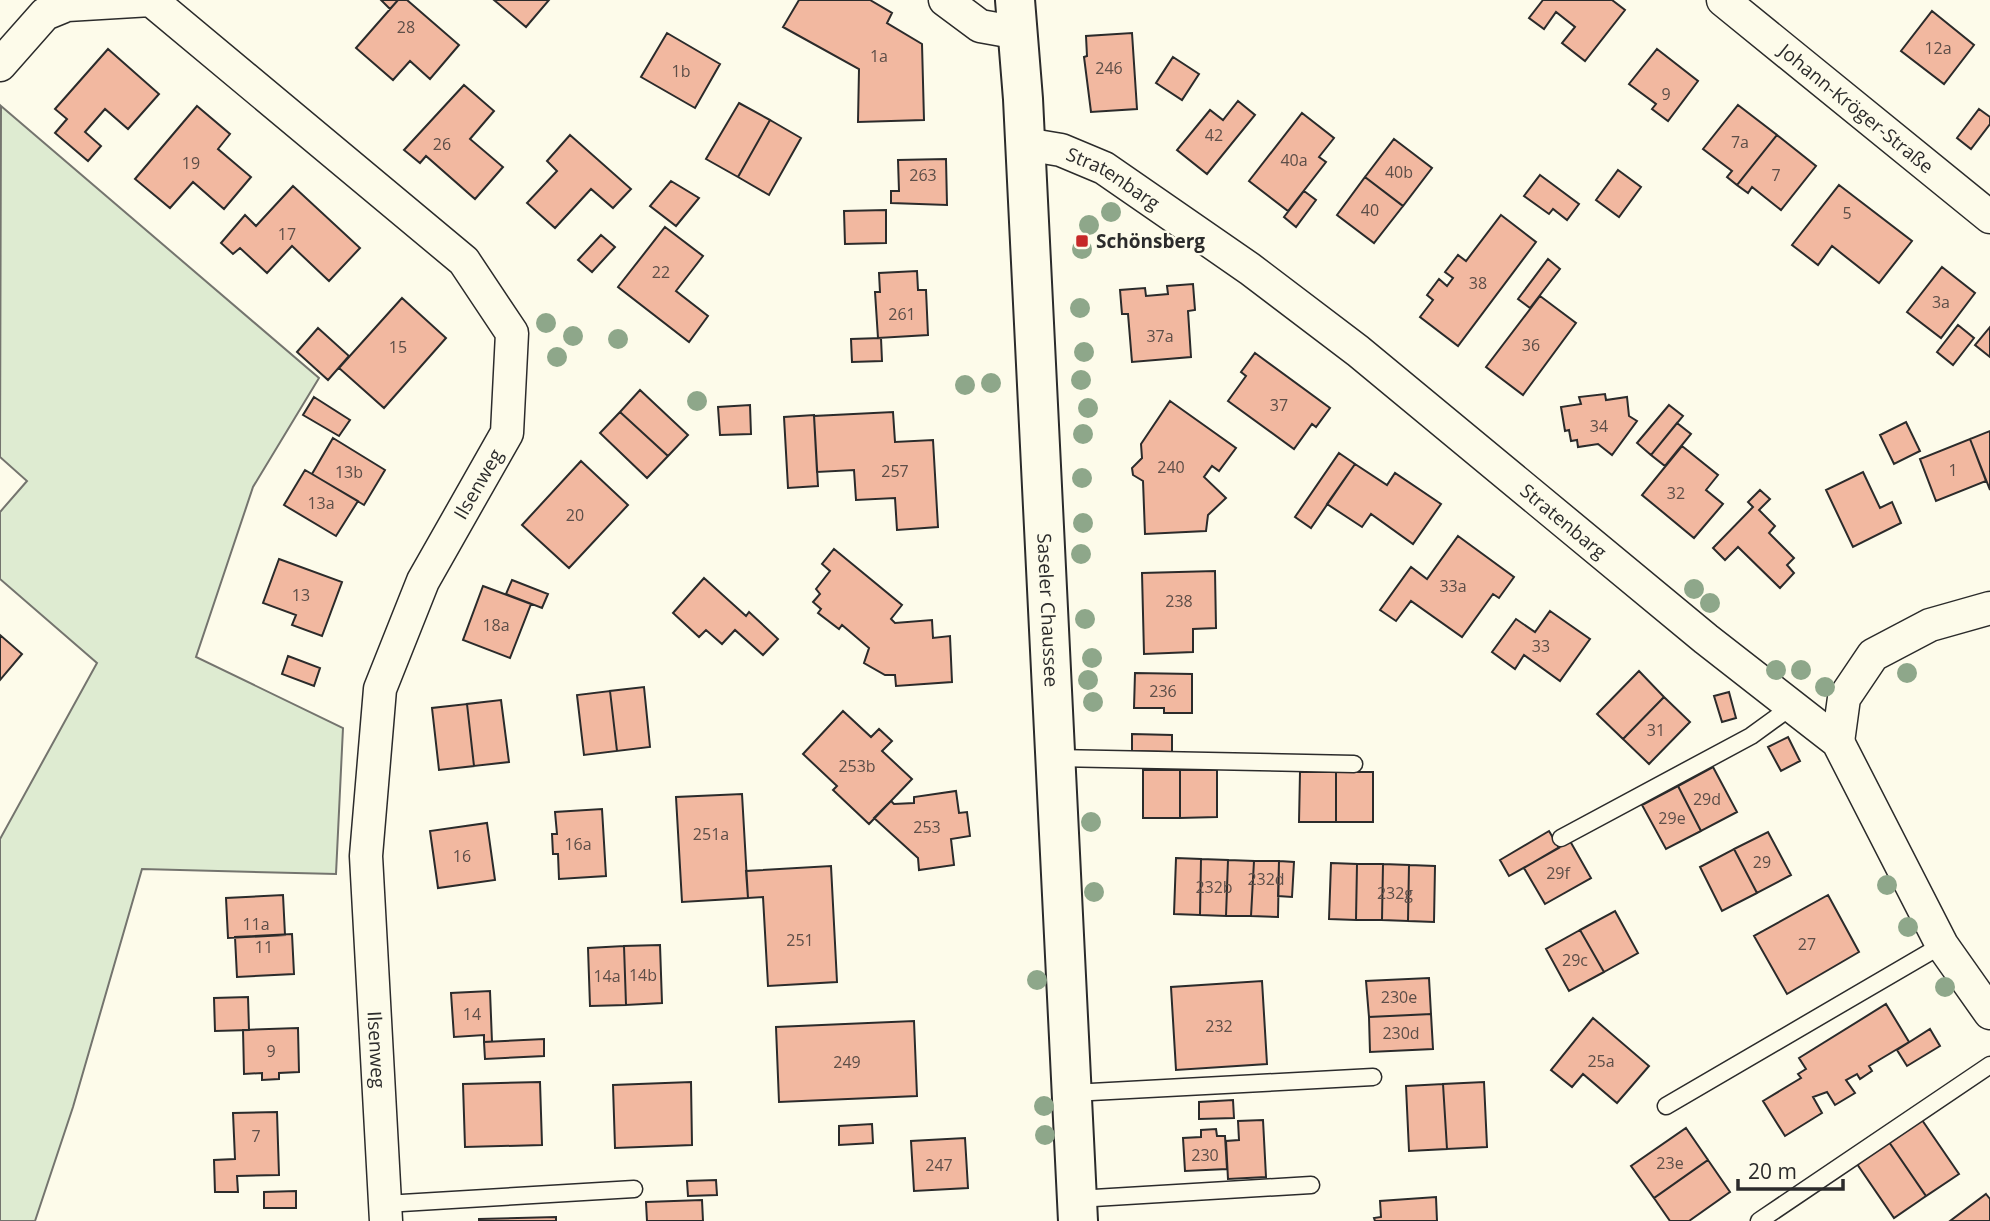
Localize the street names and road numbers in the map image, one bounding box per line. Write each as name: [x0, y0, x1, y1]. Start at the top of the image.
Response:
street label: Johann-Kröger-Straße: [1772, 37, 1939, 179]
street label: Stratenbarg: [1062, 141, 1165, 216]
street label: Ilsenweg: [447, 444, 509, 524]
street label: Stratenbarg: [1515, 478, 1612, 565]
street label: Saseler Chaussee: [1031, 532, 1065, 688]
street label: Ilsenweg: [362, 1010, 392, 1089]

